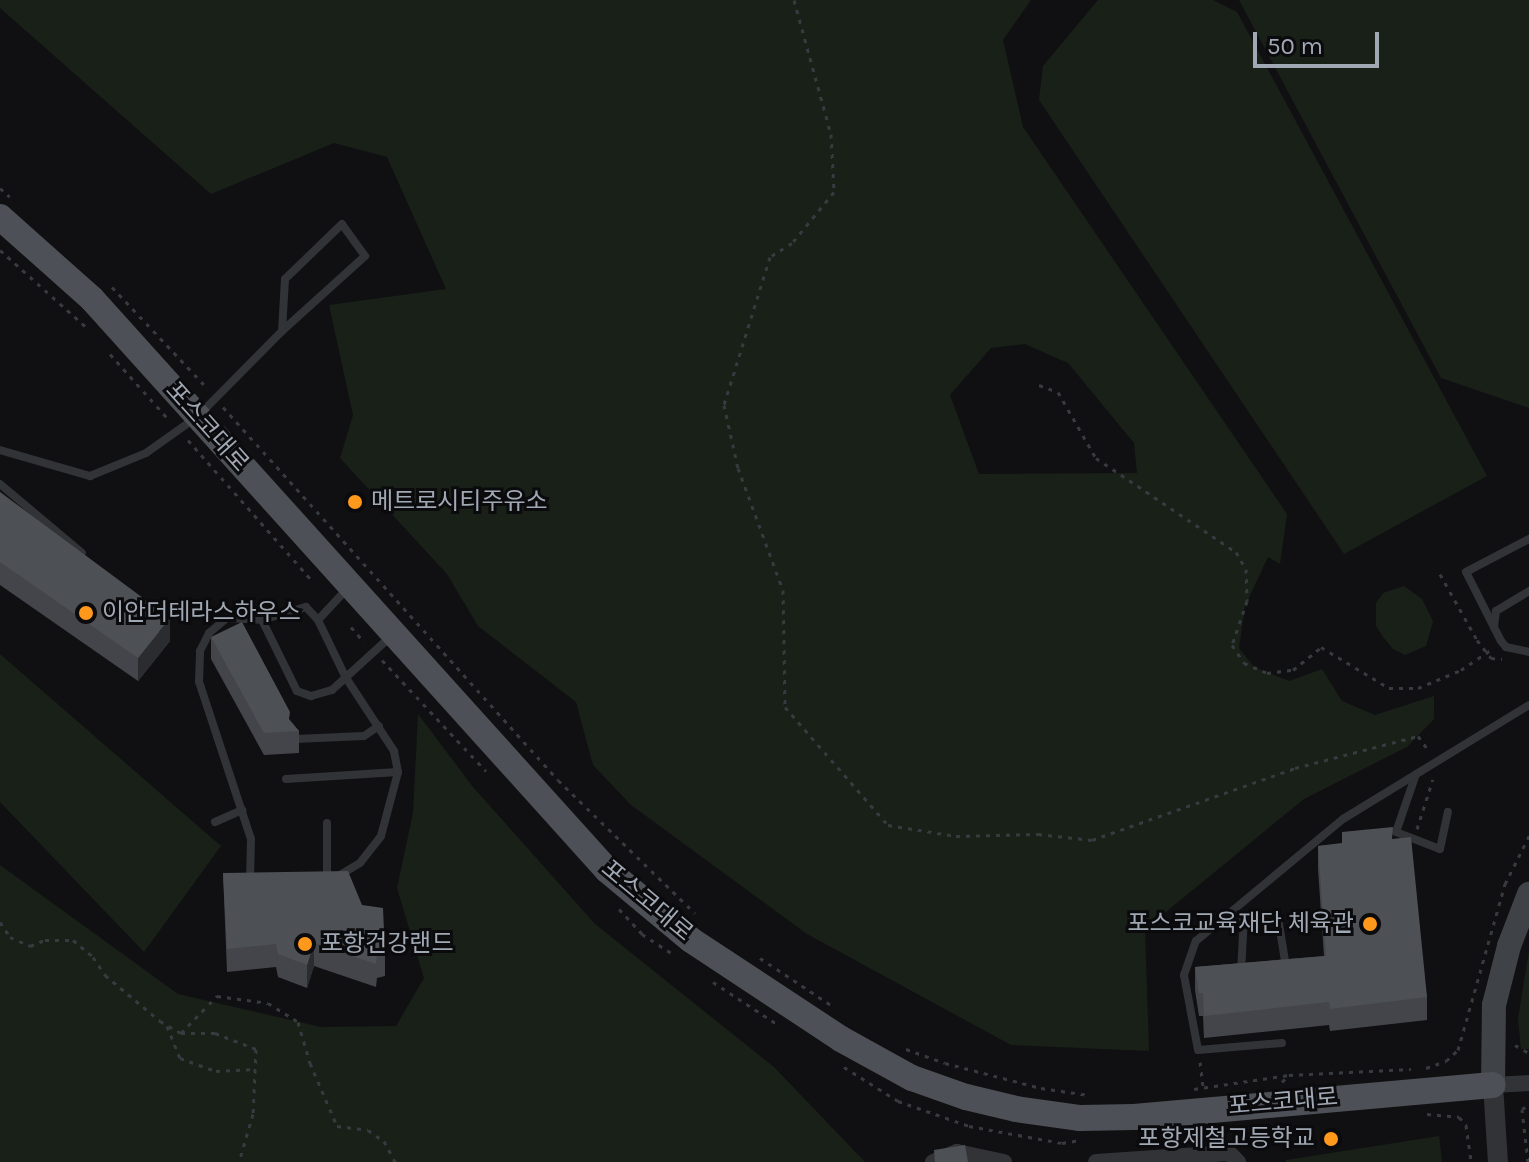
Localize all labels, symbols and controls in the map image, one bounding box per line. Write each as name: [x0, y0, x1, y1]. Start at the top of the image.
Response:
scale bar: [1257, 16, 1383, 66]
text: 50 m: [1267, 32, 1323, 60]
street label: 포스코대로: [159, 376, 255, 478]
place label: 메트로시티주유소: [371, 488, 548, 516]
marker: 메트로시티주유소: [346, 493, 364, 511]
place label: 이안더테라스하우스: [102, 599, 301, 627]
marker: 이안더테라스하우스: [77, 604, 95, 622]
street label: 포스코대로: [595, 854, 699, 948]
place label: 포스코교육재단 체육관: [1128, 910, 1354, 938]
marker: 포스코교육재단 체육관: [1361, 915, 1379, 933]
place label: 포항건강랜드: [321, 930, 453, 958]
marker: 포항건강랜드: [296, 935, 314, 953]
street label: 포스코대로: [1227, 1083, 1339, 1121]
place label: 포항제철고등학교: [1138, 1125, 1315, 1153]
marker: 포항제철고등학교: [1322, 1130, 1340, 1148]

